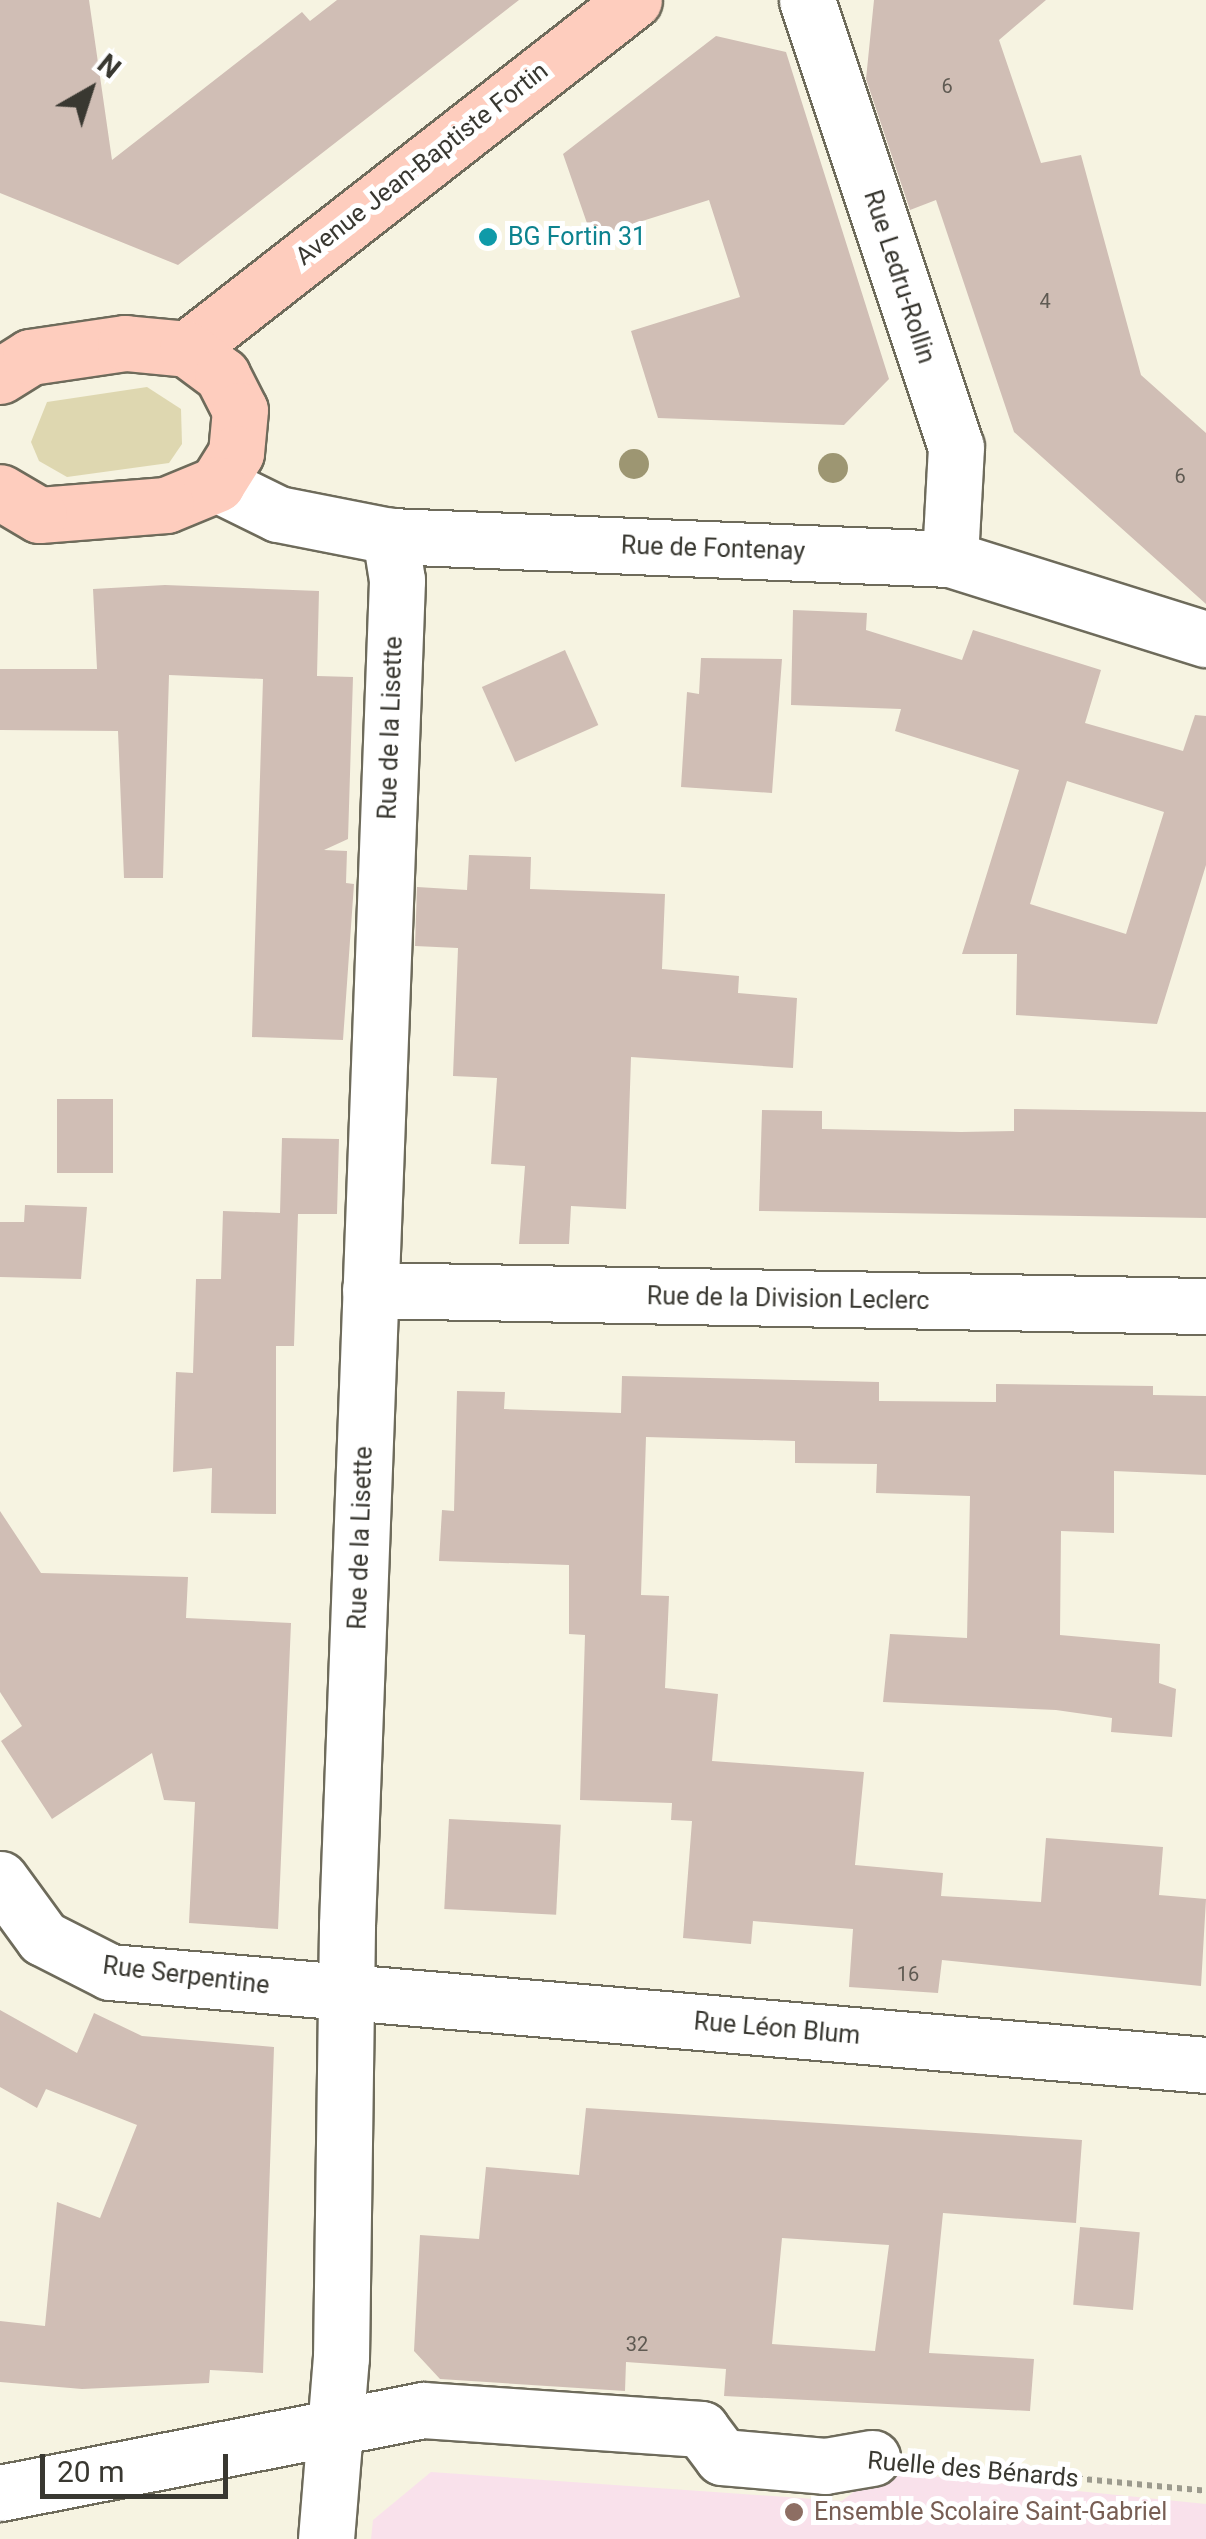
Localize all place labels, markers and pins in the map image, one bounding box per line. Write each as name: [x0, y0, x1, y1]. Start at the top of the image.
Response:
place label: BG Fortin 31: [508, 222, 646, 252]
marker: BG Fortin 31: [477, 226, 499, 248]
place label: Ensemble Scolaire Saint-Gabriel: [814, 2497, 1167, 2527]
marker: Ensemble Scolaire Saint-Gabriel: [783, 2501, 805, 2523]

